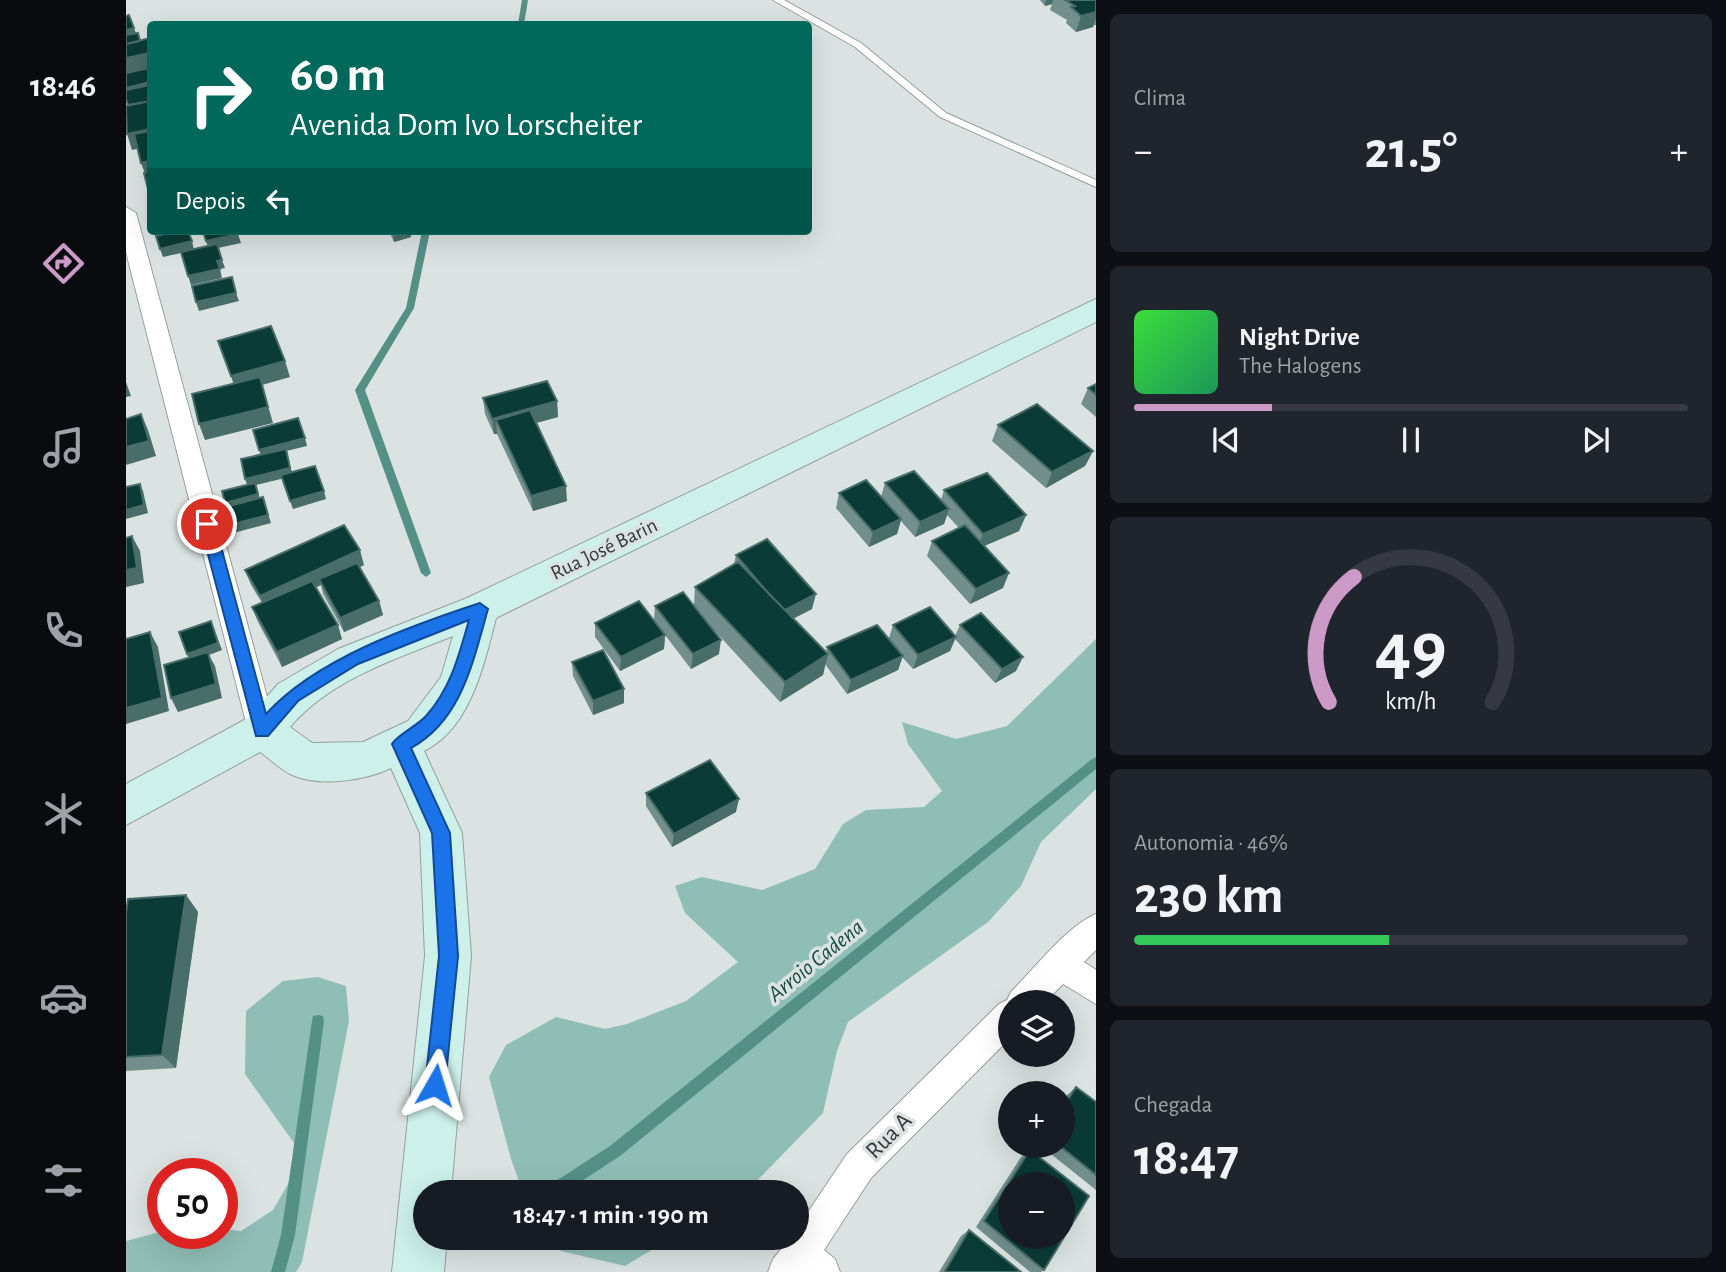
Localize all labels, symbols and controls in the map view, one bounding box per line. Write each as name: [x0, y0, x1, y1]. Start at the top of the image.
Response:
icon: right: [175, 49, 266, 140]
text: 60 m: [290, 51, 386, 100]
text: 18:46: [30, 70, 96, 102]
text: Clima: [1134, 87, 1186, 110]
text: Avenida Dom Ivo Lorscheiter: [290, 109, 642, 141]
text: 21.5°: [1365, 125, 1457, 177]
text: −: [1134, 133, 1152, 171]
text: +: [1670, 133, 1688, 171]
icon: left: [260, 182, 298, 220]
text: Depois: [175, 188, 246, 214]
icon: directions: [39, 239, 88, 288]
text: Night Drive: [1239, 324, 1360, 350]
text: The Halogens: [1239, 355, 1361, 378]
icon: previous: [1207, 421, 1245, 459]
icon: pause: [1392, 421, 1430, 459]
icon: next: [1577, 421, 1615, 459]
icon: music: [39, 423, 88, 472]
pin: [177, 494, 237, 554]
icon: arrive: [188, 505, 226, 543]
street label: Rua José Barin: [547, 514, 661, 584]
icon: phone: [39, 606, 88, 655]
text: 49: [1375, 614, 1447, 687]
text: km/h: [1385, 689, 1437, 714]
icon: climate: [39, 789, 88, 838]
text: Autonomia · 46%: [1134, 832, 1288, 855]
text: 230 km: [1134, 870, 1284, 922]
water label: Arroio Cadena: [763, 916, 868, 1007]
icon: car: [39, 973, 88, 1022]
map controls: [998, 990, 1075, 1249]
button: layers: [998, 990, 1075, 1067]
position arrow: [398, 1048, 472, 1122]
button: +: [998, 1081, 1075, 1158]
text: Chegada: [1134, 1094, 1212, 1117]
street label: Rua A: [861, 1108, 917, 1164]
text: 18:47: [1134, 1132, 1239, 1184]
icon: filters: [39, 1156, 88, 1205]
speed limit sign: 50: [147, 1158, 238, 1249]
button: −: [998, 1172, 1075, 1249]
text: 18:47 · 1 min · 190 m: [513, 1202, 709, 1228]

